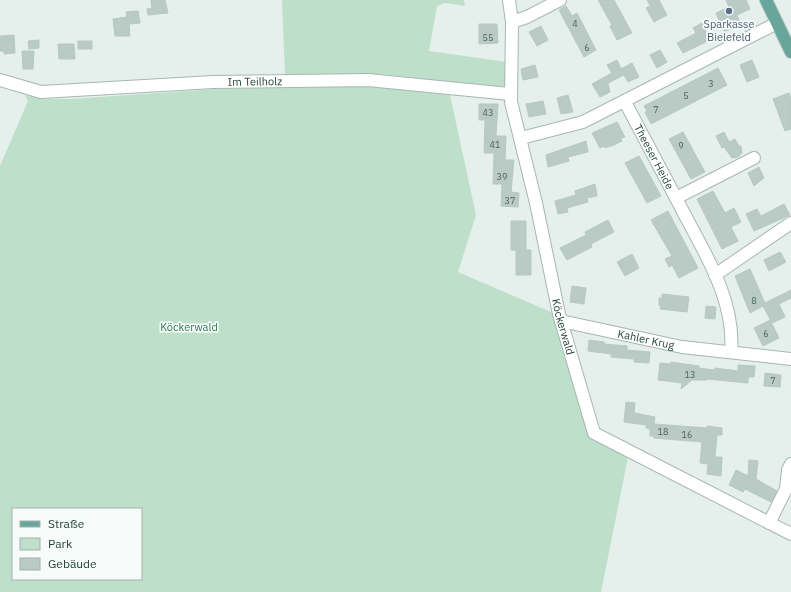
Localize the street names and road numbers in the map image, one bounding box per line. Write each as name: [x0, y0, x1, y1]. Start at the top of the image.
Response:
street label: Im Teilholz: [228, 74, 282, 89]
street label: Theeser Heide: [631, 122, 677, 192]
street label: Köckerwald: [549, 297, 578, 357]
street label: Kahler Krug: [616, 326, 676, 352]

